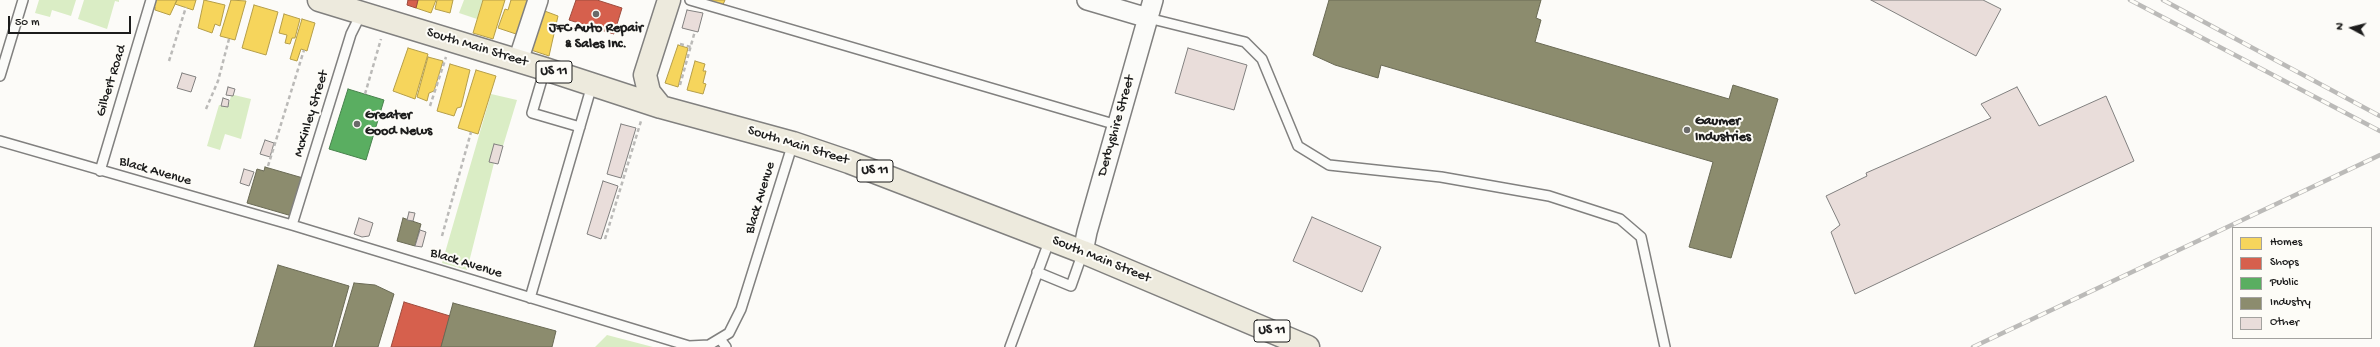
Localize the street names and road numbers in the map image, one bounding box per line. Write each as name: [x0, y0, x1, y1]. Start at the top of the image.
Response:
street label: South Main Street: [424, 25, 530, 71]
street label: Gilbert Road: [93, 43, 131, 119]
road number: US 11: [536, 61, 572, 83]
street label: McKinley Street: [291, 69, 333, 159]
street label: Derbyshire Street: [1095, 74, 1139, 178]
street label: South Main Street: [745, 123, 851, 169]
street label: Black Avenue: [117, 154, 193, 190]
street label: Black Avenue: [742, 160, 780, 236]
road number: US 11: [857, 160, 893, 182]
street label: South Main Street: [1049, 233, 1153, 287]
street label: Black Avenue: [428, 245, 504, 283]
road number: US 11: [1254, 320, 1290, 342]

